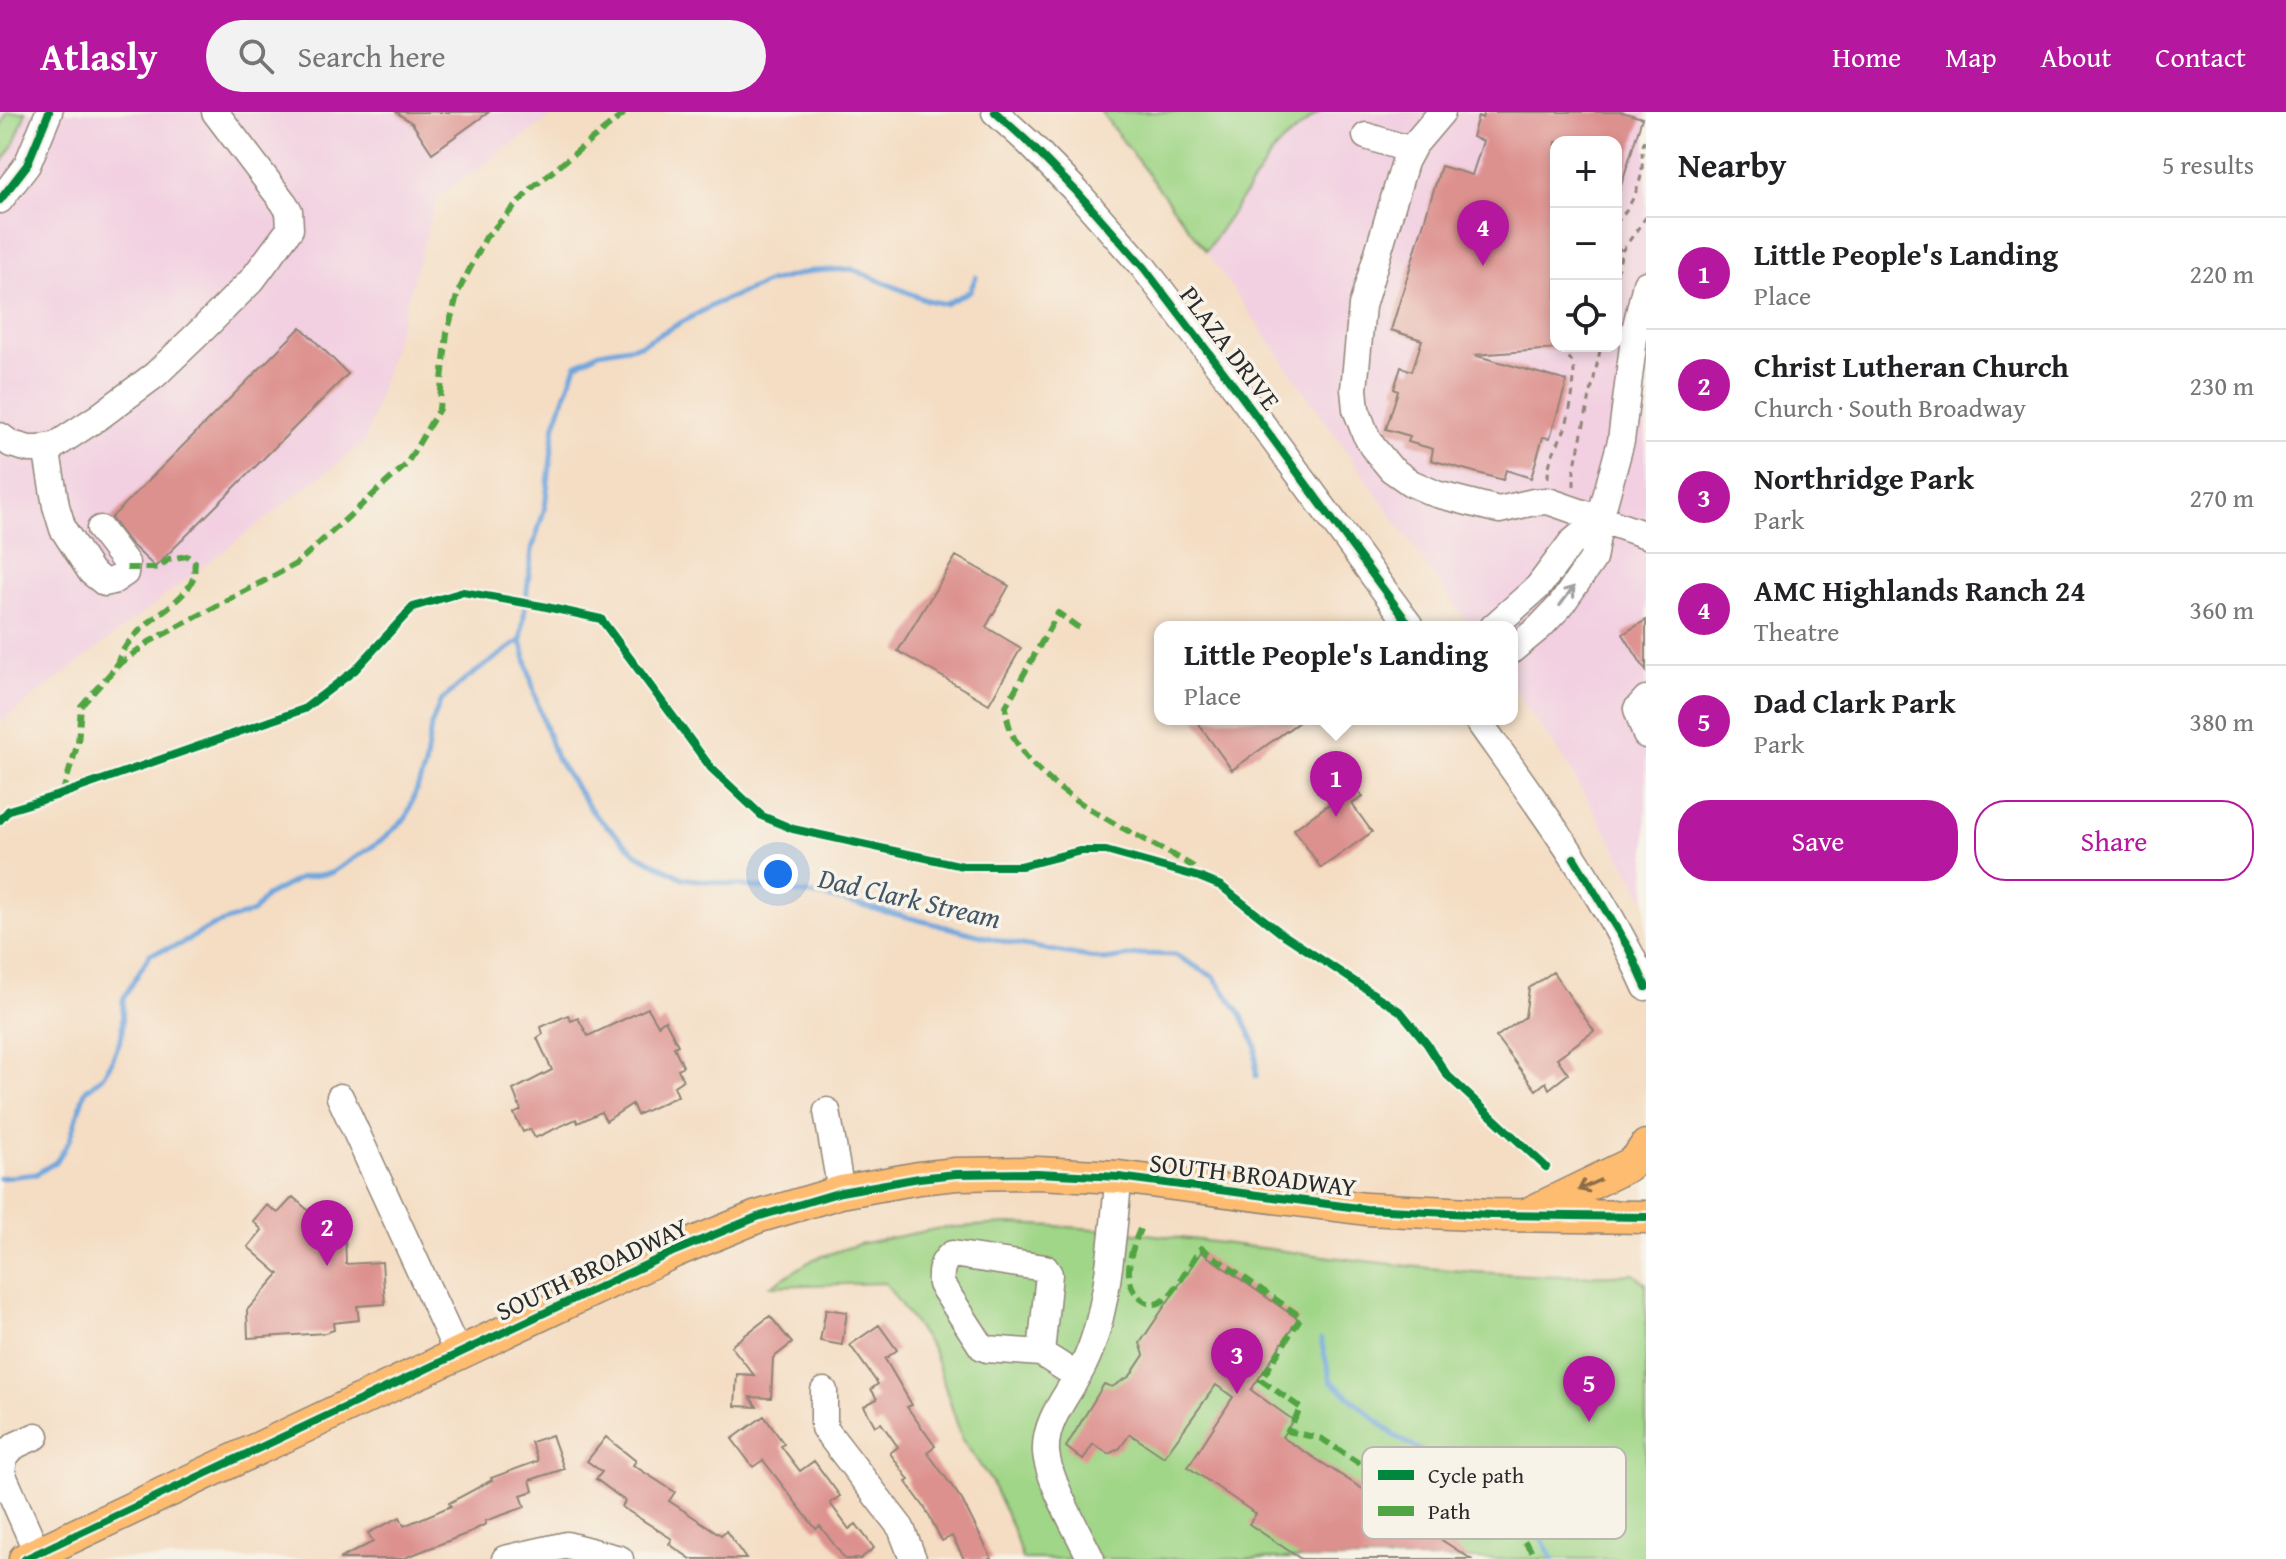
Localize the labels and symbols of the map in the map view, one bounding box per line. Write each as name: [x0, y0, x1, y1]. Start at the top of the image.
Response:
pin: 4: [1457, 200, 1509, 266]
street label: PLAZA DRIVE: [1171, 277, 1290, 418]
one-way arrow: [1559, 585, 1576, 607]
pin: 1: [1310, 751, 1362, 817]
your location: [758, 854, 798, 894]
water label: Dad Clark Stream: [814, 856, 1005, 938]
street label: SOUTH BROADWAY: [1147, 1142, 1359, 1207]
one-way arrow: [1577, 1178, 1601, 1193]
pin: 2: [301, 1200, 353, 1266]
street label: SOUTH BROADWAY: [489, 1207, 695, 1330]
pin: 3: [1211, 1328, 1263, 1394]
pin: 5: [1563, 1356, 1615, 1422]
legend: [1362, 1447, 1626, 1539]
text: Cycle path: [1428, 1459, 1525, 1491]
text: Path: [1428, 1495, 1471, 1527]

